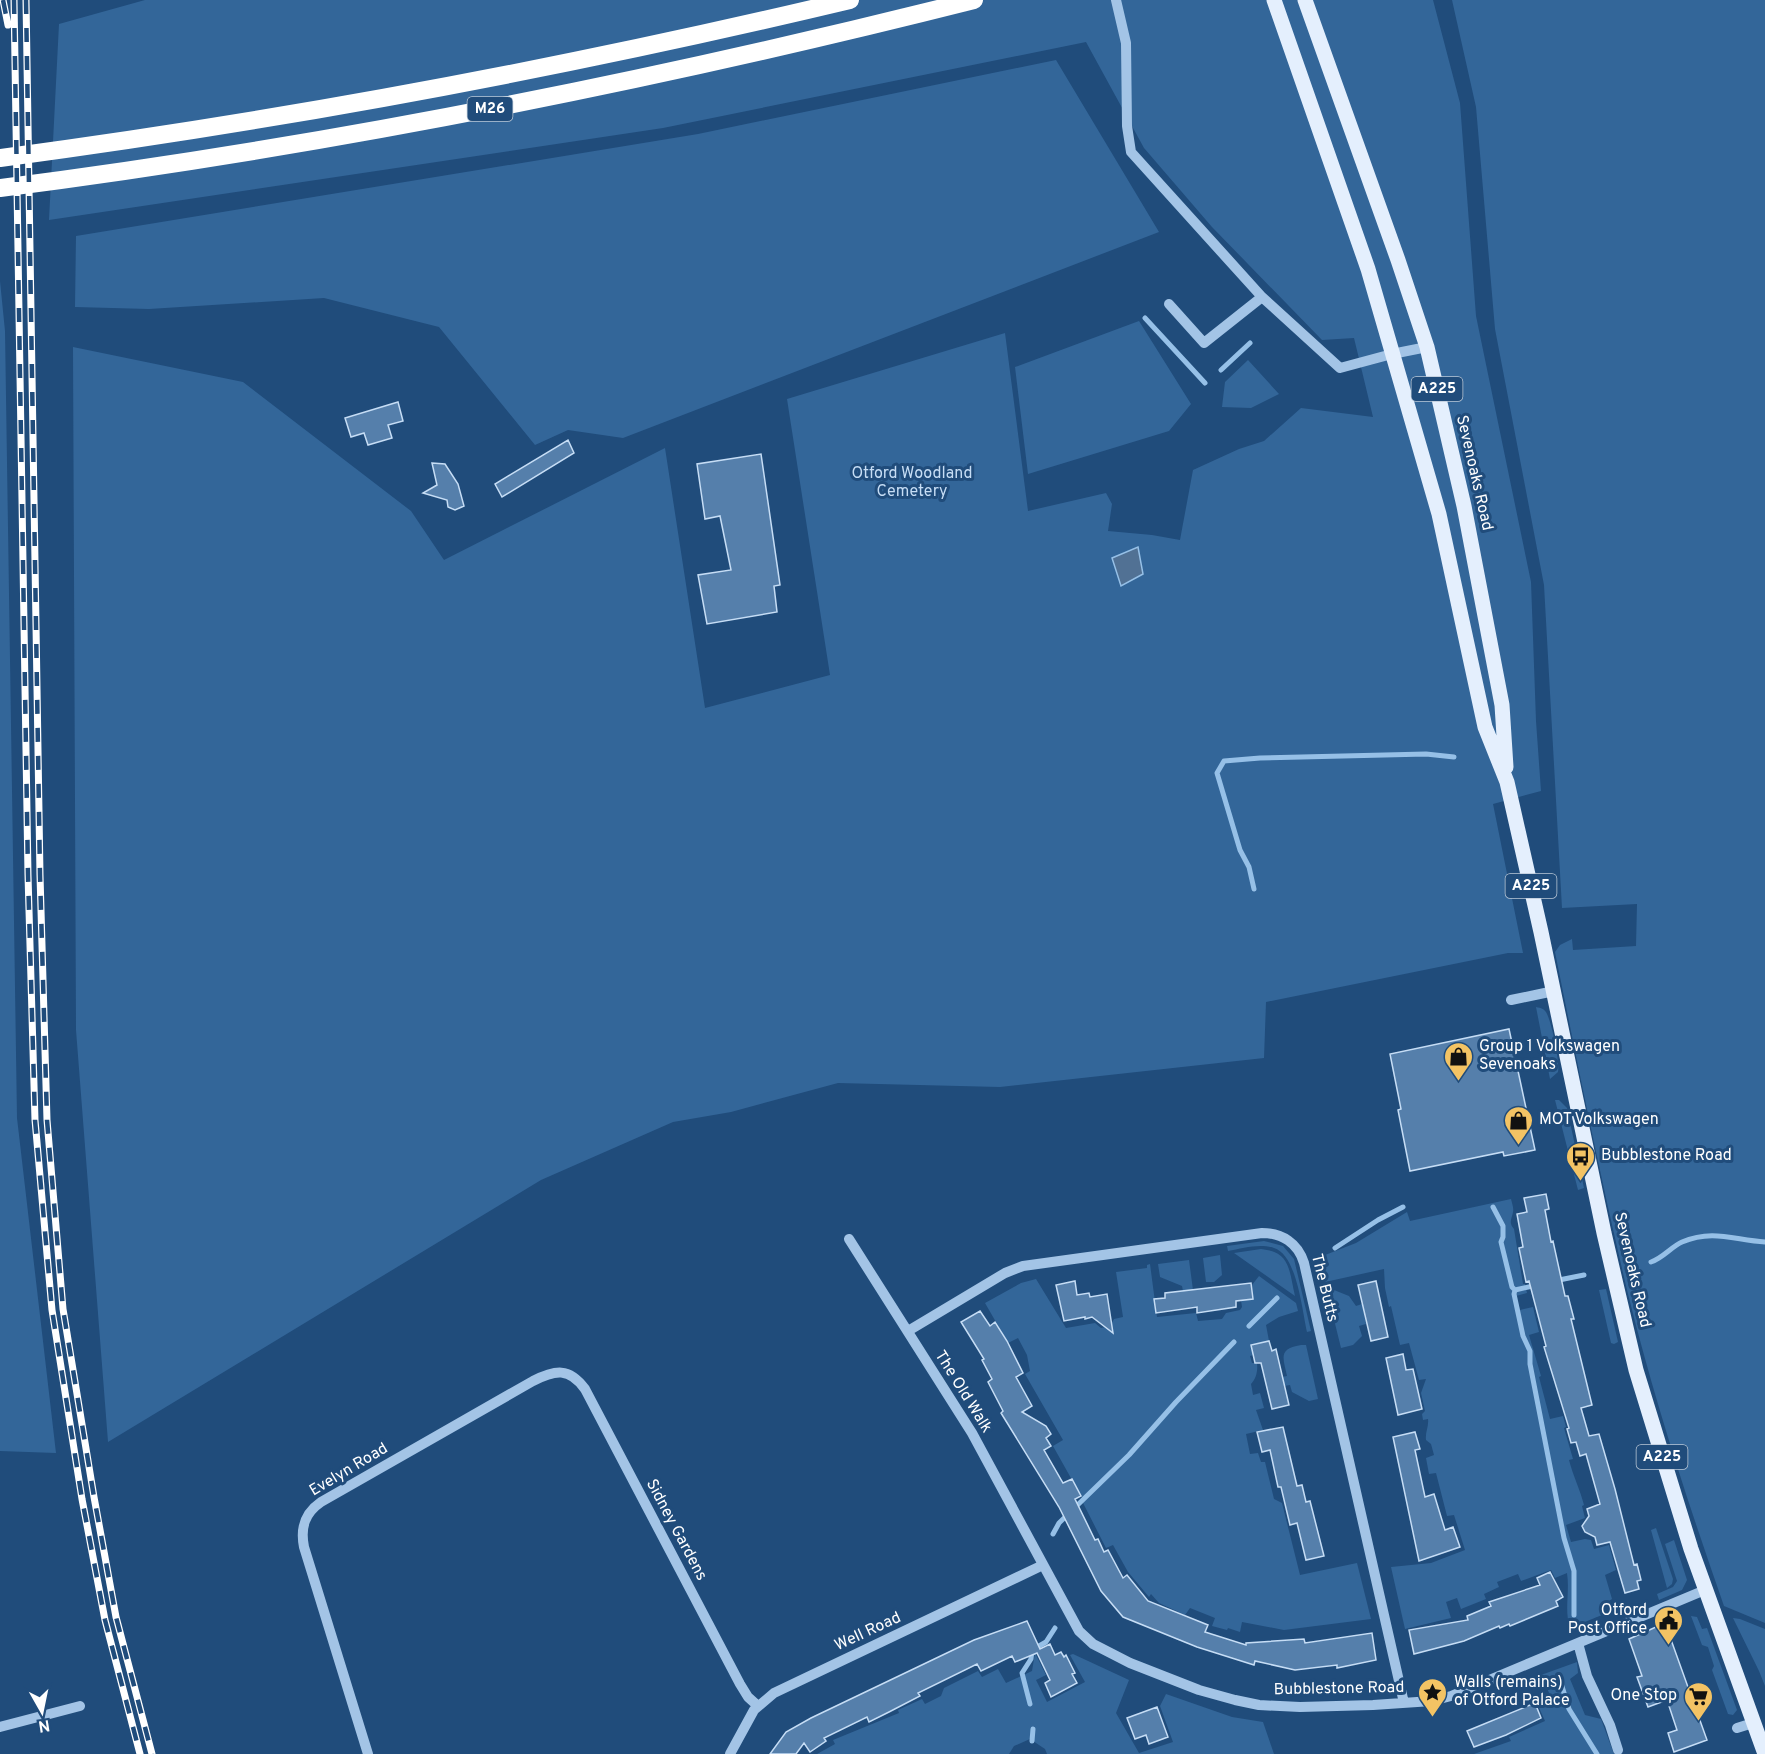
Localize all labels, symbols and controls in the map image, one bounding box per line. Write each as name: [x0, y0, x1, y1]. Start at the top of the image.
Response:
road number: M26: [468, 97, 512, 121]
road number: A225: [1412, 377, 1462, 401]
street label: Sevenoaks Road: [1451, 413, 1497, 533]
park label: Otford Woodland Cemetery: [851, 464, 973, 502]
road number: A225: [1506, 874, 1556, 898]
place label: Group 1 Volkswagen Sevenoaks: [1479, 1037, 1620, 1075]
shop icon: Group 1 Volkswagen Sevenoaks: [1442, 1040, 1474, 1082]
shop icon: MOT Volkswagen: [1502, 1104, 1534, 1146]
place label: MOT Volkswagen: [1539, 1110, 1659, 1130]
bus stop icon: Bubblestone Road: [1564, 1140, 1596, 1182]
place label: Bubblestone Road: [1601, 1146, 1732, 1166]
street label: Sevenoaks Road: [1609, 1210, 1655, 1330]
street label: The Butts: [1306, 1252, 1342, 1324]
street label: The Old Walk: [930, 1347, 996, 1437]
street label: Evelyn Road: [306, 1439, 392, 1501]
road number: A225: [1636, 1445, 1688, 1469]
street label: Sidney Gardens: [641, 1476, 711, 1584]
place label: Otford Post Office: [1568, 1601, 1647, 1639]
public building icon: Otford Post Office: [1652, 1604, 1684, 1646]
street label: Well Road: [832, 1608, 904, 1656]
place label: Walls (remains) of Otford Palace: [1454, 1673, 1570, 1711]
place icon: Walls (remains) of Otford Palace: [1417, 1676, 1449, 1718]
street label: Bubblestone Road: [1273, 1678, 1405, 1700]
supermarket icon: One Stop: [1682, 1680, 1714, 1722]
north arrow: [12, 1682, 72, 1742]
place label: One Stop: [1610, 1686, 1677, 1706]
text: N: [37, 1714, 51, 1736]

